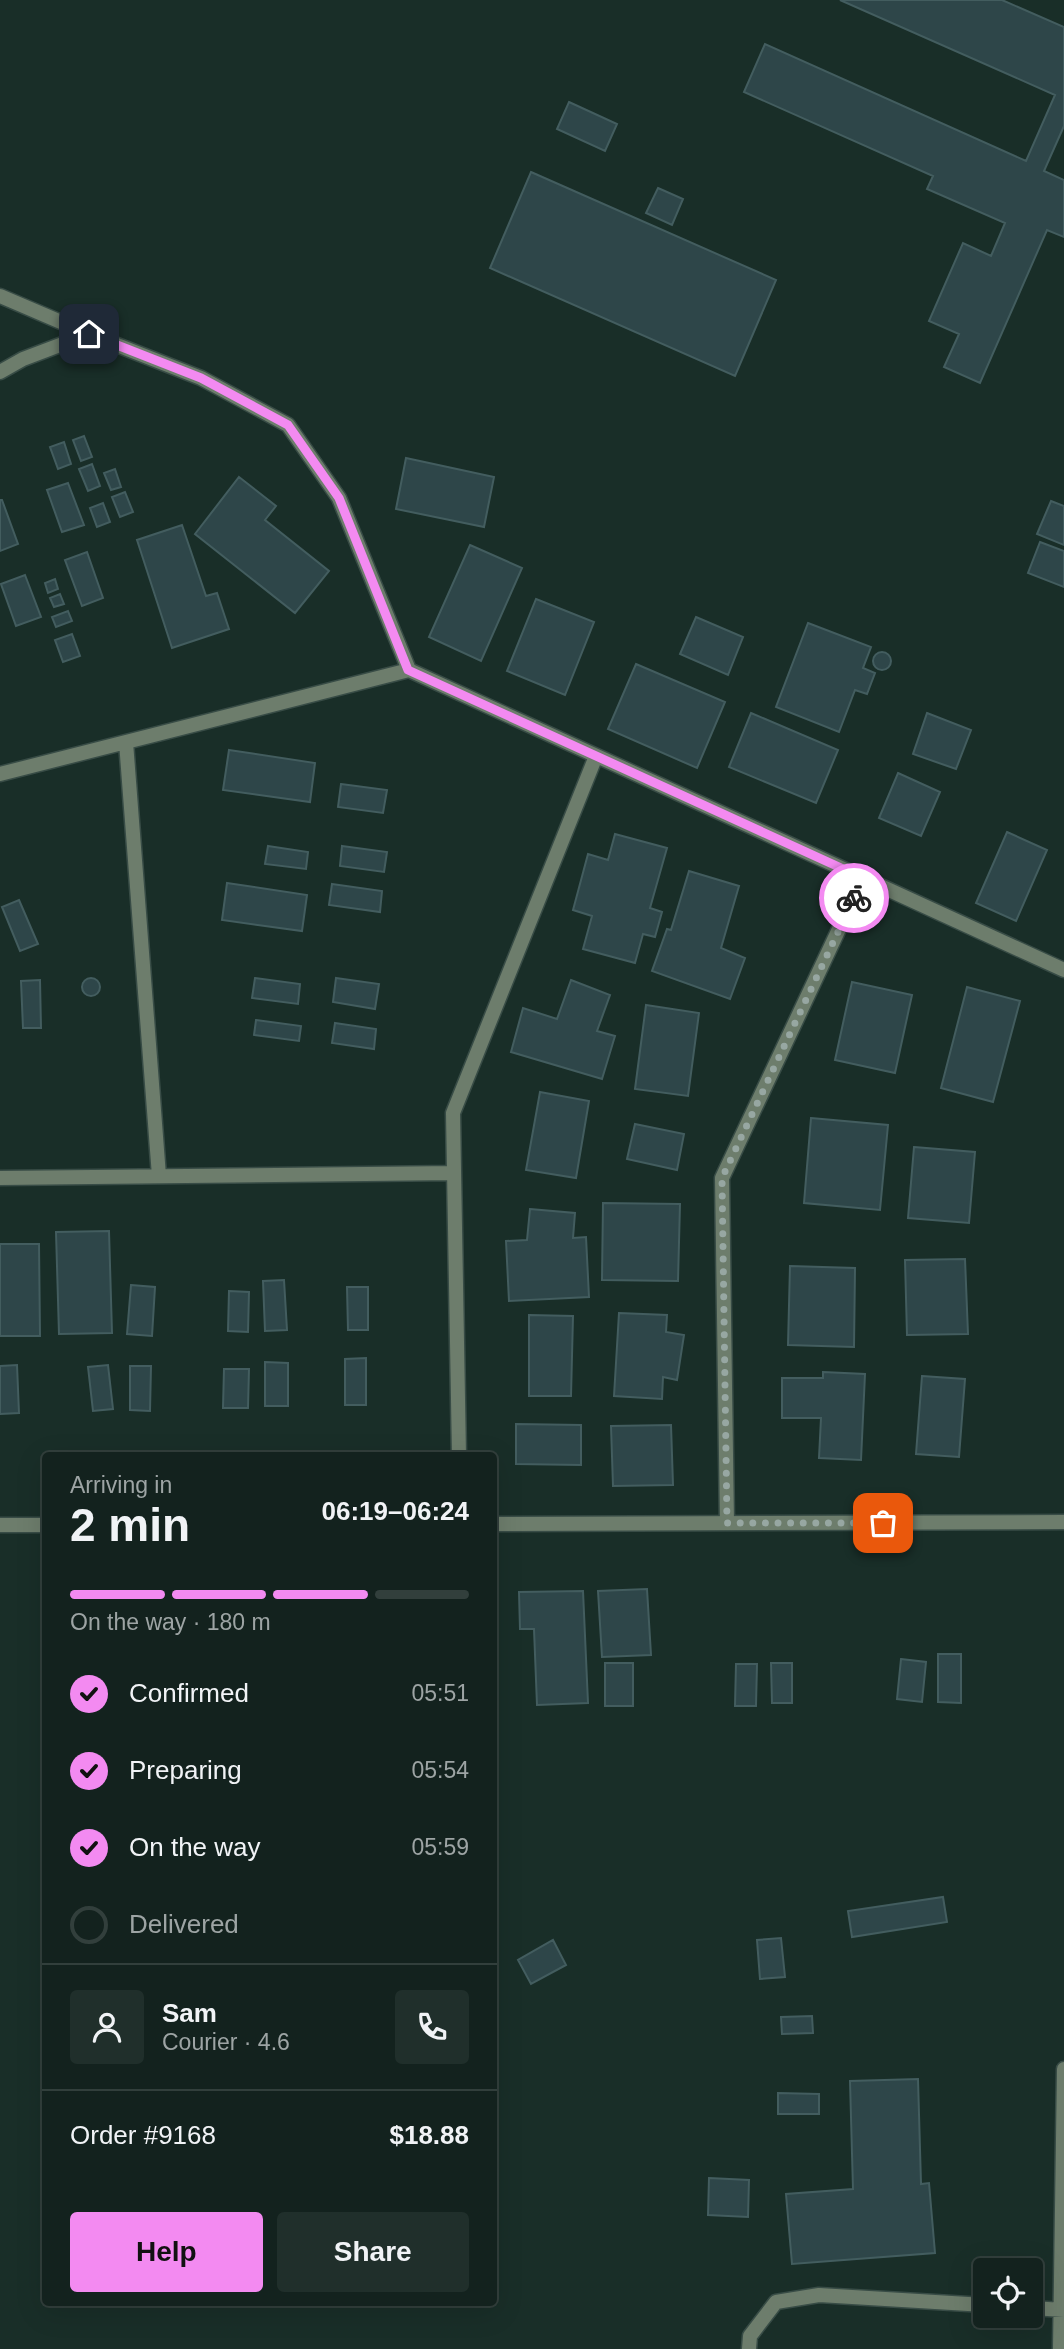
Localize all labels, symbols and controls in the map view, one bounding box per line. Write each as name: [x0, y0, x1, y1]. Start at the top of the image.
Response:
pin: [59, 304, 119, 364]
icon: home: [70, 315, 108, 353]
courier: [819, 863, 889, 933]
icon: bike: [835, 879, 873, 917]
text: Arriving in: [70, 1472, 172, 1498]
pin: [853, 1493, 913, 1553]
text: 06:19–06:24: [322, 1496, 469, 1526]
text: 2 min: [70, 1499, 190, 1551]
icon: bag: [864, 1504, 902, 1542]
text: On the way · 180 m: [70, 1609, 271, 1635]
icon: check: [70, 1675, 108, 1713]
text: Confirmed: [129, 1678, 249, 1708]
text: 05:51: [411, 1680, 469, 1706]
icon: check: [70, 1752, 108, 1790]
text: Preparing: [129, 1755, 242, 1785]
text: 05:54: [411, 1757, 469, 1783]
icon: check: [70, 1829, 108, 1867]
text: On the way: [129, 1832, 261, 1862]
text: 05:59: [411, 1834, 469, 1860]
text: Delivered: [129, 1909, 239, 1939]
button: person: [70, 1990, 144, 2064]
button: phone: [395, 1990, 469, 2064]
text: Sam: [162, 1998, 217, 2028]
text: Courier · 4.6: [162, 2029, 290, 2055]
text: Order #9168: [70, 2120, 216, 2150]
text: $18.88: [389, 2120, 469, 2150]
button: Help: [70, 2212, 263, 2292]
button: Share: [277, 2212, 469, 2292]
map controls: [973, 2258, 1043, 2328]
button: locate: [973, 2258, 1043, 2328]

